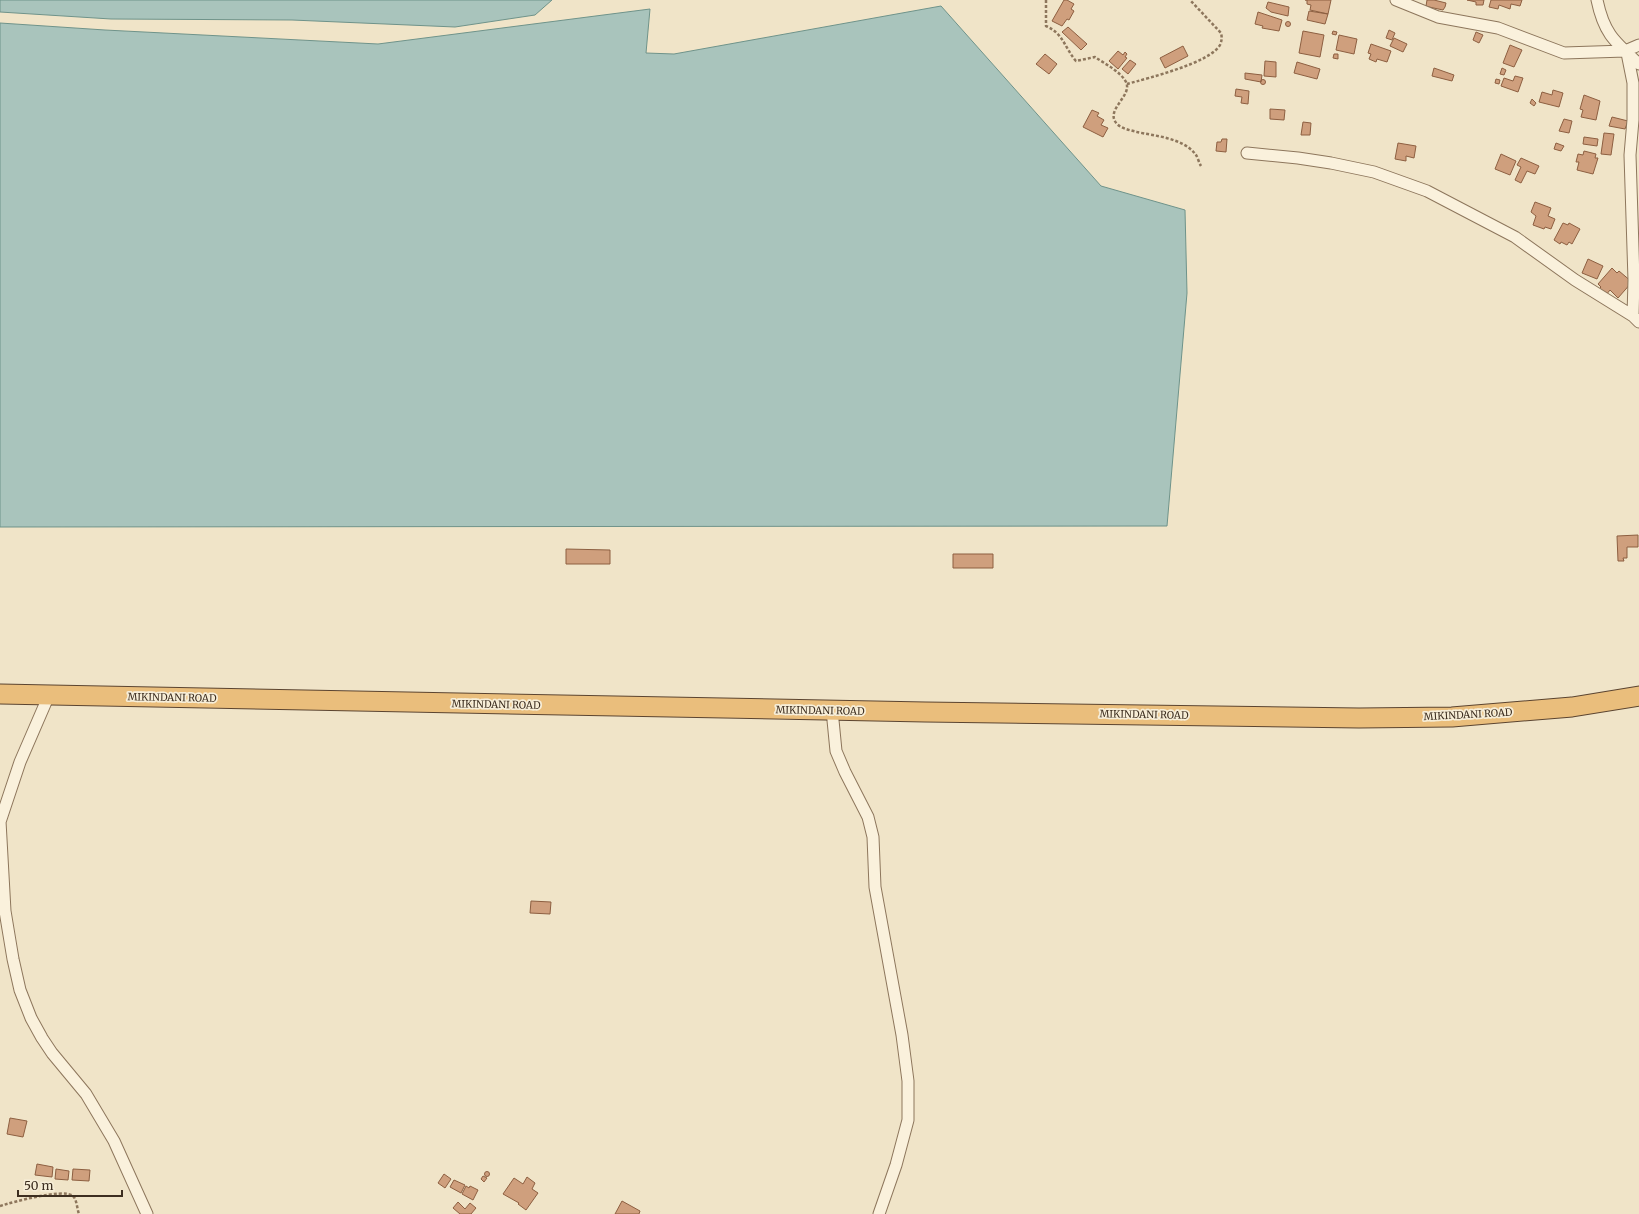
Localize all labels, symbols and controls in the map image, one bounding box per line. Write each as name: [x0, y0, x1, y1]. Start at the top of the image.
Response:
street label: MIKINDANI ROAD: [127, 690, 217, 705]
street label: MIKINDANI ROAD: [451, 697, 541, 712]
street label: MIKINDANI ROAD: [775, 703, 865, 718]
street label: MIKINDANI ROAD: [1423, 706, 1513, 723]
street label: MIKINDANI ROAD: [1099, 707, 1189, 722]
scale bar: [18, 1172, 122, 1198]
text: 50 m: [24, 1178, 53, 1193]

